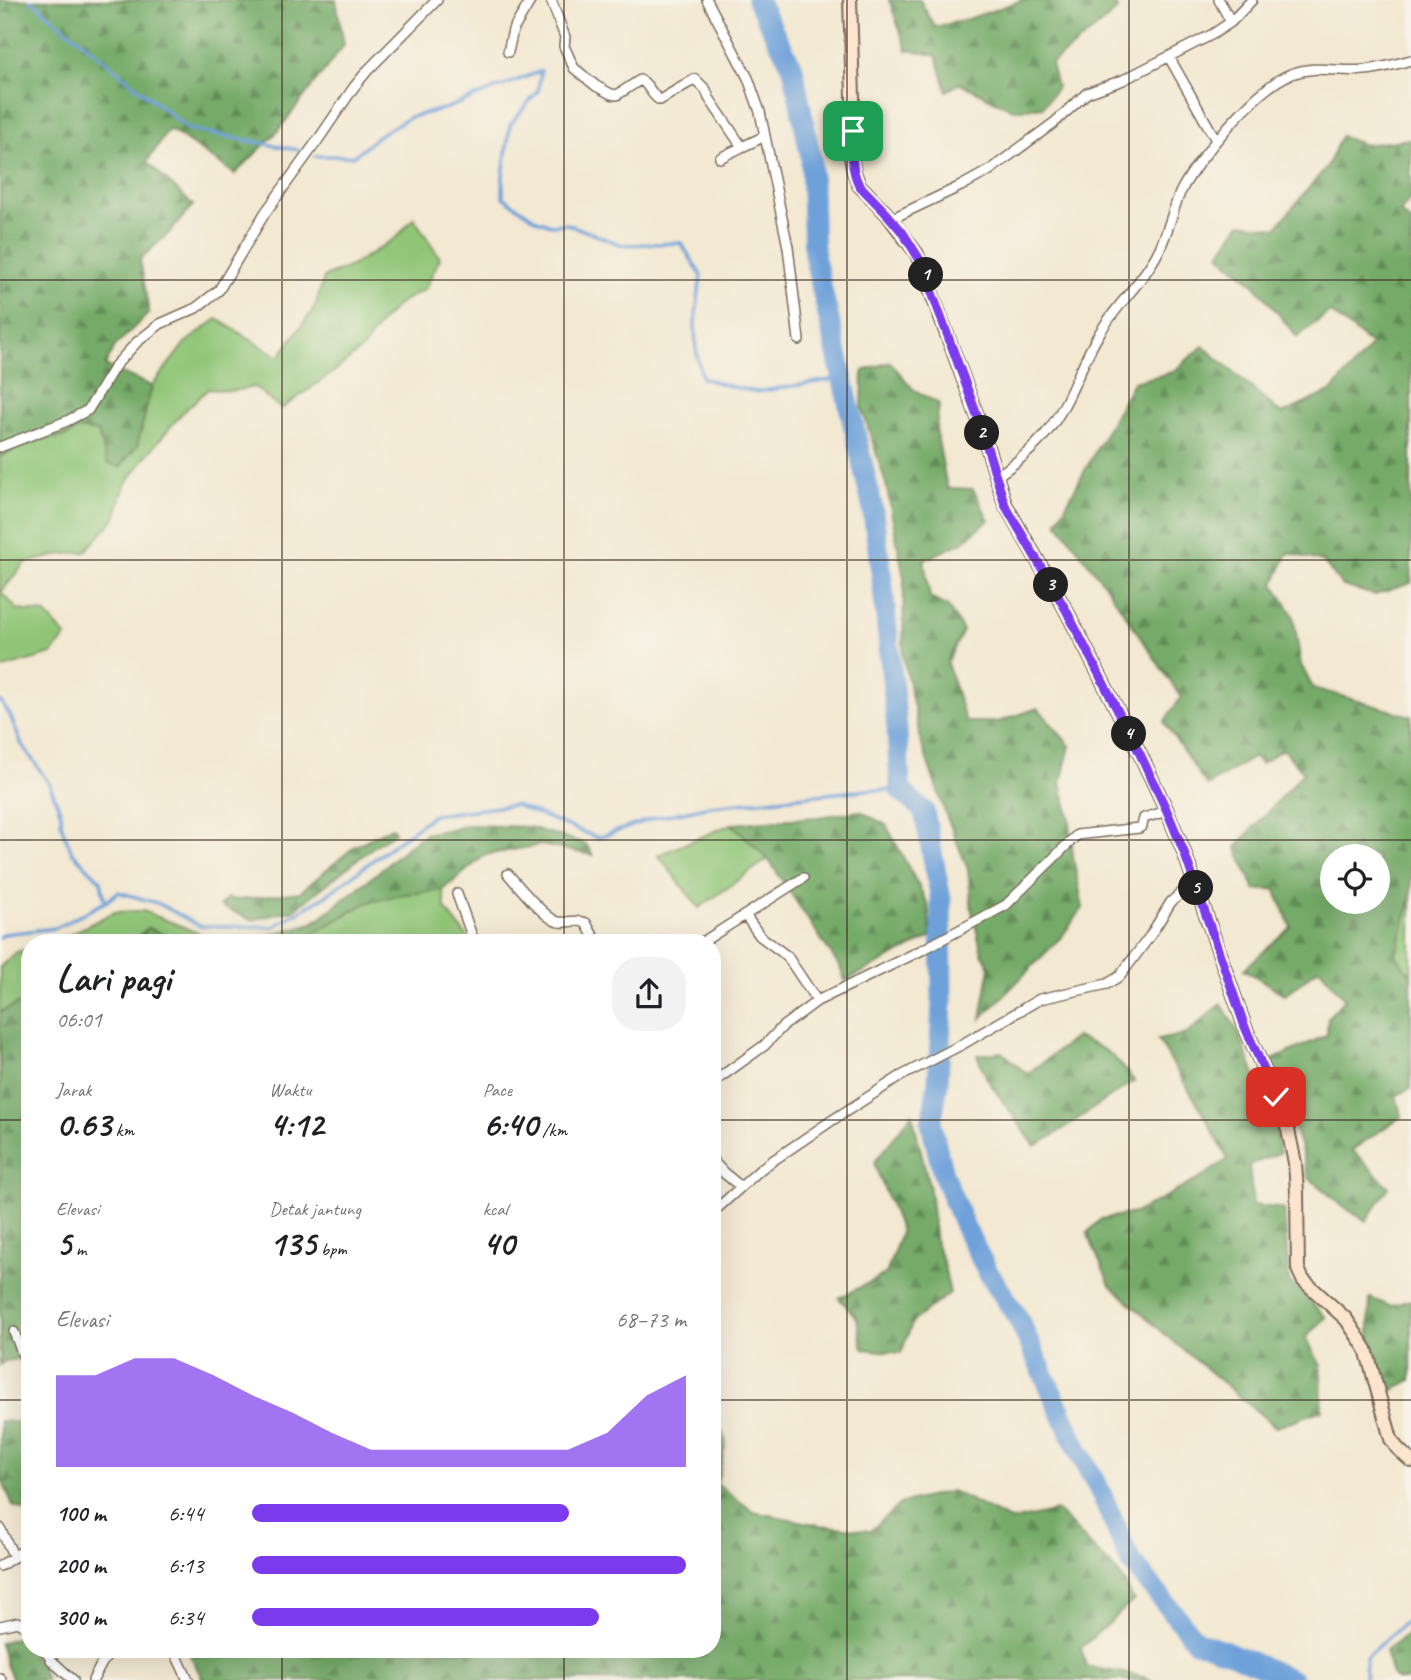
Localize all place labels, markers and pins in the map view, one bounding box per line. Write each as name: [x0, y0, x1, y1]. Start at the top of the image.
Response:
pin: [823, 101, 883, 161]
pin: 1: [908, 258, 944, 292]
pin: 2: [964, 416, 1000, 450]
pin: 3: [1034, 568, 1068, 602]
pin: 4: [1112, 716, 1146, 752]
pin: 5: [1178, 870, 1214, 906]
pin: [1246, 1067, 1306, 1127]

